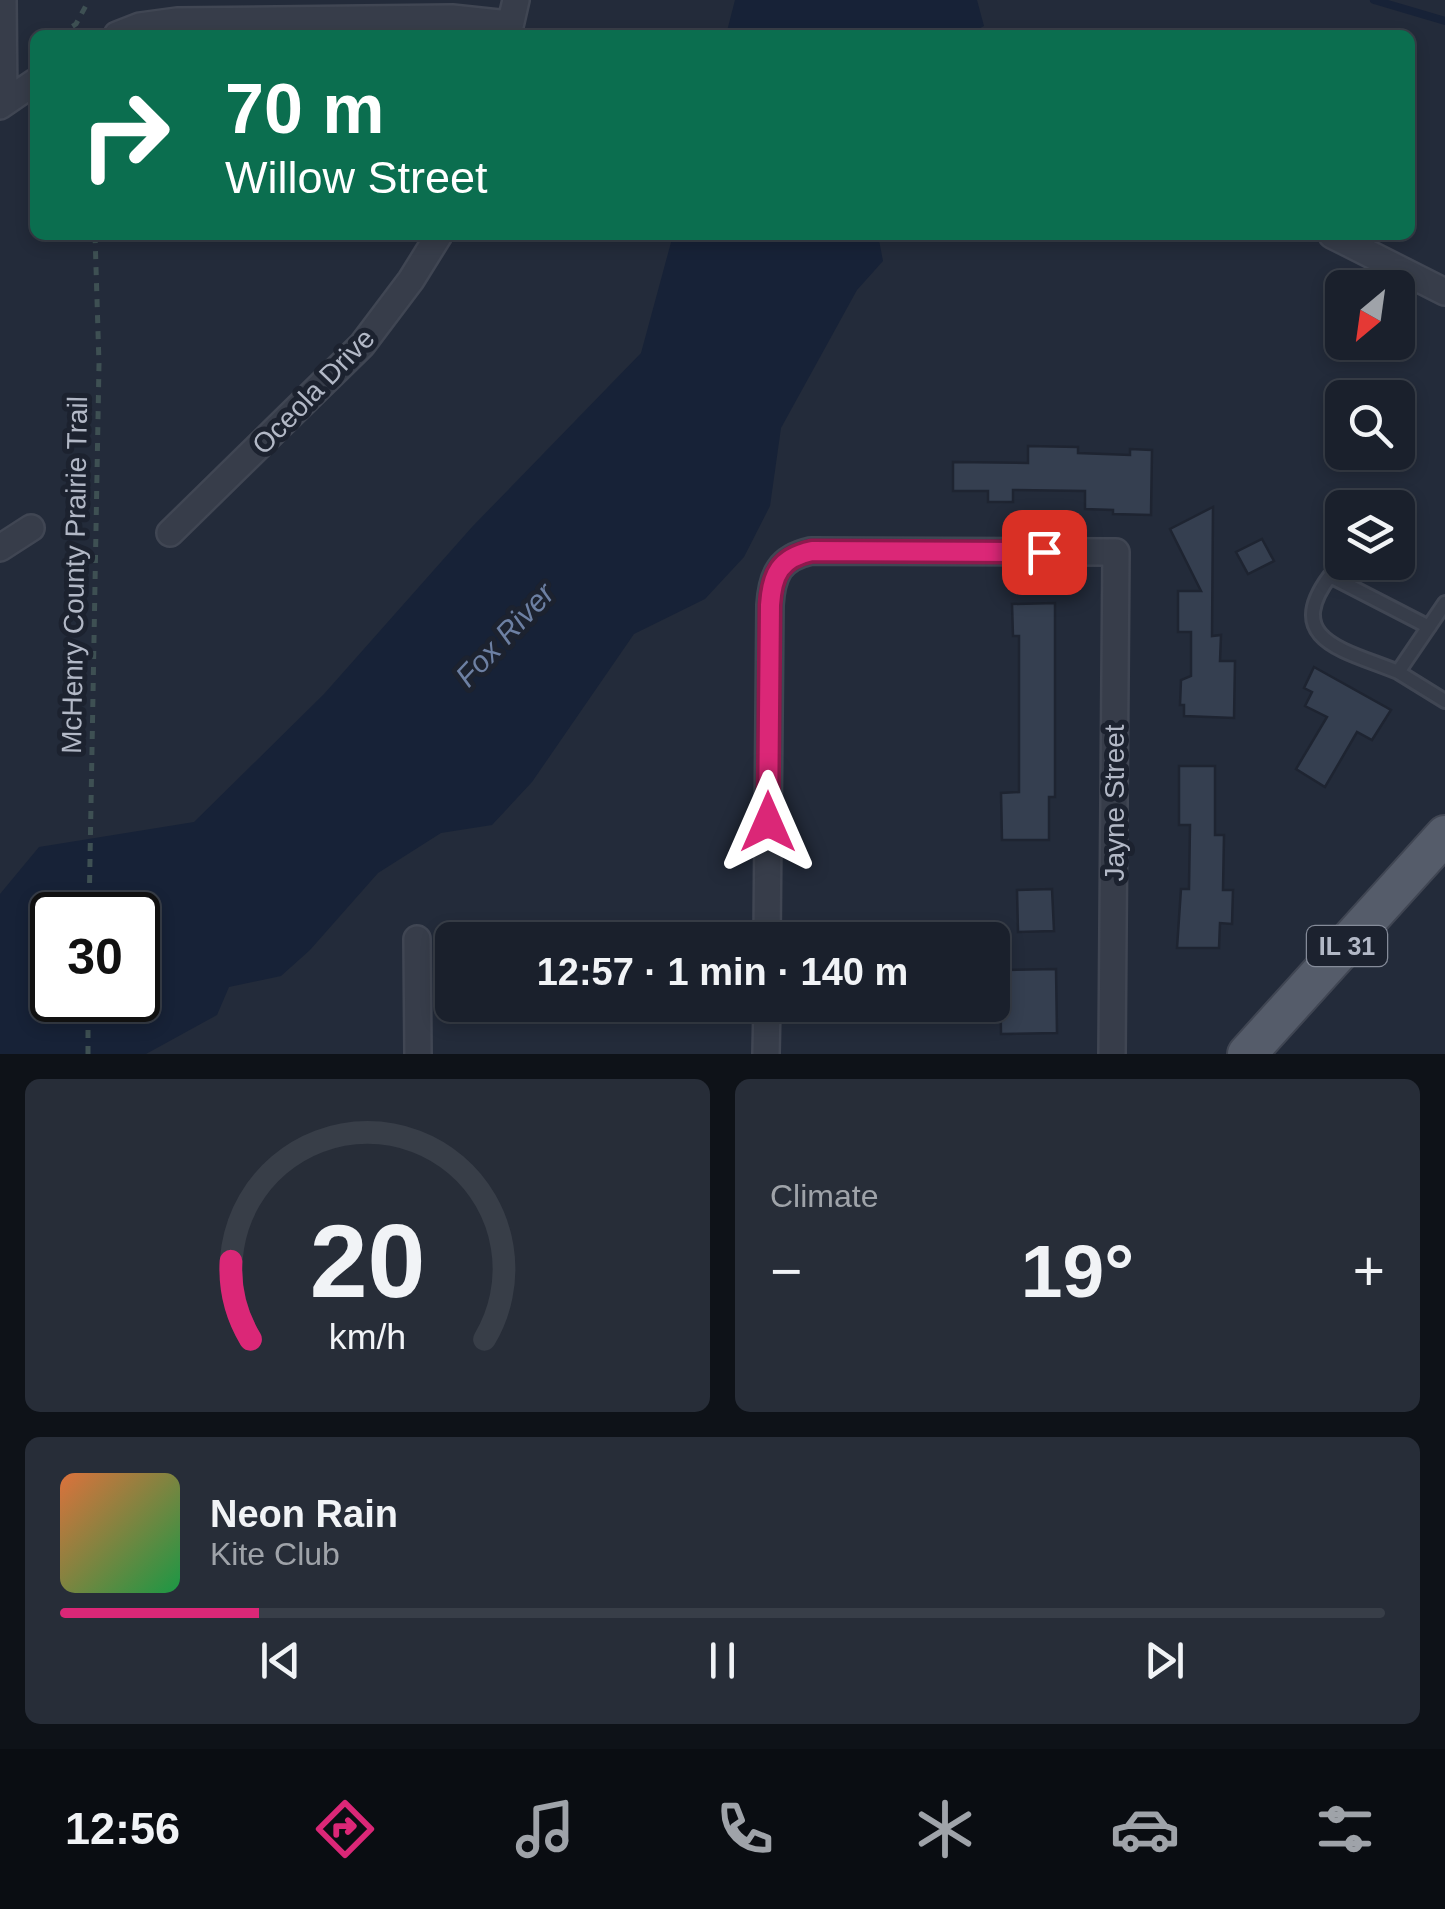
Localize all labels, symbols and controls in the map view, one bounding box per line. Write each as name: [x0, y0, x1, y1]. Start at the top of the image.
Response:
icon: right: [60, 70, 190, 200]
text: 70 m: [225, 70, 385, 148]
text: Willow Street: [225, 152, 488, 203]
north arrow: [1325, 270, 1415, 360]
map controls: [1325, 270, 1415, 580]
street label: Oceola Drive: [246, 322, 381, 460]
button: search: [1325, 380, 1415, 470]
street label: McHenry County Prairie Trail: [56, 396, 93, 754]
button: layers: [1325, 490, 1415, 580]
pin: [1002, 510, 1087, 595]
icon: arrive: [1017, 525, 1072, 580]
water label: Fox River: [449, 576, 561, 693]
street label: Jayne Street: [1099, 724, 1130, 882]
position arrow: [716, 770, 820, 874]
speed limit sign: 30: [30, 892, 160, 1022]
road number: IL 31: [1307, 926, 1387, 966]
text: 12:57 · 1 min · 140 m: [537, 951, 908, 993]
text: Climate: [770, 1178, 878, 1214]
text: 20: [310, 1203, 425, 1319]
text: 19°: [1021, 1229, 1134, 1313]
text: −: [770, 1240, 802, 1302]
text: +: [1353, 1240, 1385, 1302]
text: km/h: [329, 1317, 406, 1357]
text: Neon Rain: [210, 1493, 398, 1535]
text: Kite Club: [210, 1536, 340, 1572]
icon: previous: [253, 1633, 308, 1688]
icon: pause: [695, 1633, 750, 1688]
icon: next: [1137, 1633, 1192, 1688]
icon: directions: [310, 1794, 380, 1864]
icon: music: [510, 1794, 580, 1864]
icon: phone: [710, 1794, 780, 1864]
icon: climate: [910, 1794, 980, 1864]
icon: car: [1110, 1794, 1180, 1864]
icon: filters: [1310, 1794, 1380, 1864]
text: 12:56: [65, 1803, 180, 1854]

